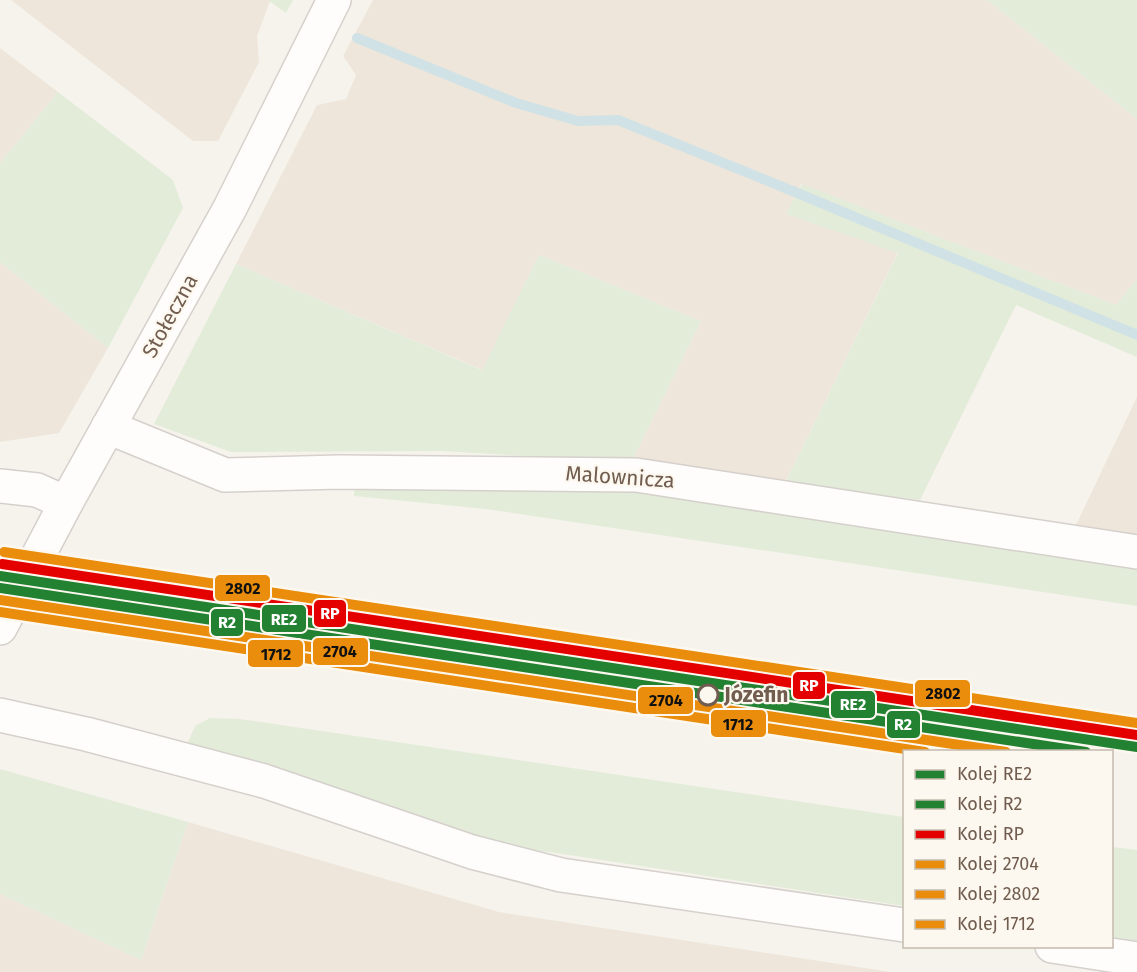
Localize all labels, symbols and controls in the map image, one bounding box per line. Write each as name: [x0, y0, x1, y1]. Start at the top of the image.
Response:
street label: Stołeczna: [136, 270, 204, 362]
street label: Malownicza: [564, 460, 676, 494]
line badge: 2802: [214, 574, 271, 602]
text: 2802: [225, 579, 261, 598]
line badge: RP: [313, 599, 347, 628]
line badge: RE2: [261, 604, 307, 633]
text: RP: [320, 604, 340, 623]
line badge: R2: [210, 608, 244, 637]
text: RE2: [271, 610, 297, 629]
text: R2: [218, 613, 236, 632]
line badge: 2704: [312, 637, 369, 666]
line badge: 1712: [247, 639, 304, 668]
text: 2704: [323, 642, 357, 661]
text: 1712: [261, 645, 291, 664]
line badge: RP: [792, 671, 826, 700]
text: RP: [799, 676, 819, 695]
line badge: 2802: [914, 679, 971, 708]
place label: Józefin: [723, 682, 788, 708]
marker: Józefin: [697, 684, 719, 706]
text: 2802: [925, 684, 961, 703]
line badge: 2704: [637, 686, 694, 715]
line badge: RE2: [830, 690, 876, 719]
text: 2704: [649, 691, 683, 710]
text: RE2: [840, 695, 866, 714]
line badge: 1712: [710, 709, 767, 738]
line badge: R2: [886, 710, 921, 739]
text: 1712: [723, 715, 753, 734]
text: R2: [894, 715, 912, 734]
legend: [903, 750, 1113, 948]
text: Kolej RE2: [957, 763, 1032, 785]
text: Kolej R2: [957, 793, 1023, 815]
text: Kolej RP: [957, 823, 1024, 845]
text: Kolej 2704: [957, 853, 1039, 875]
text: Kolej 2802: [957, 883, 1040, 905]
text: Kolej 1712: [957, 913, 1035, 935]

